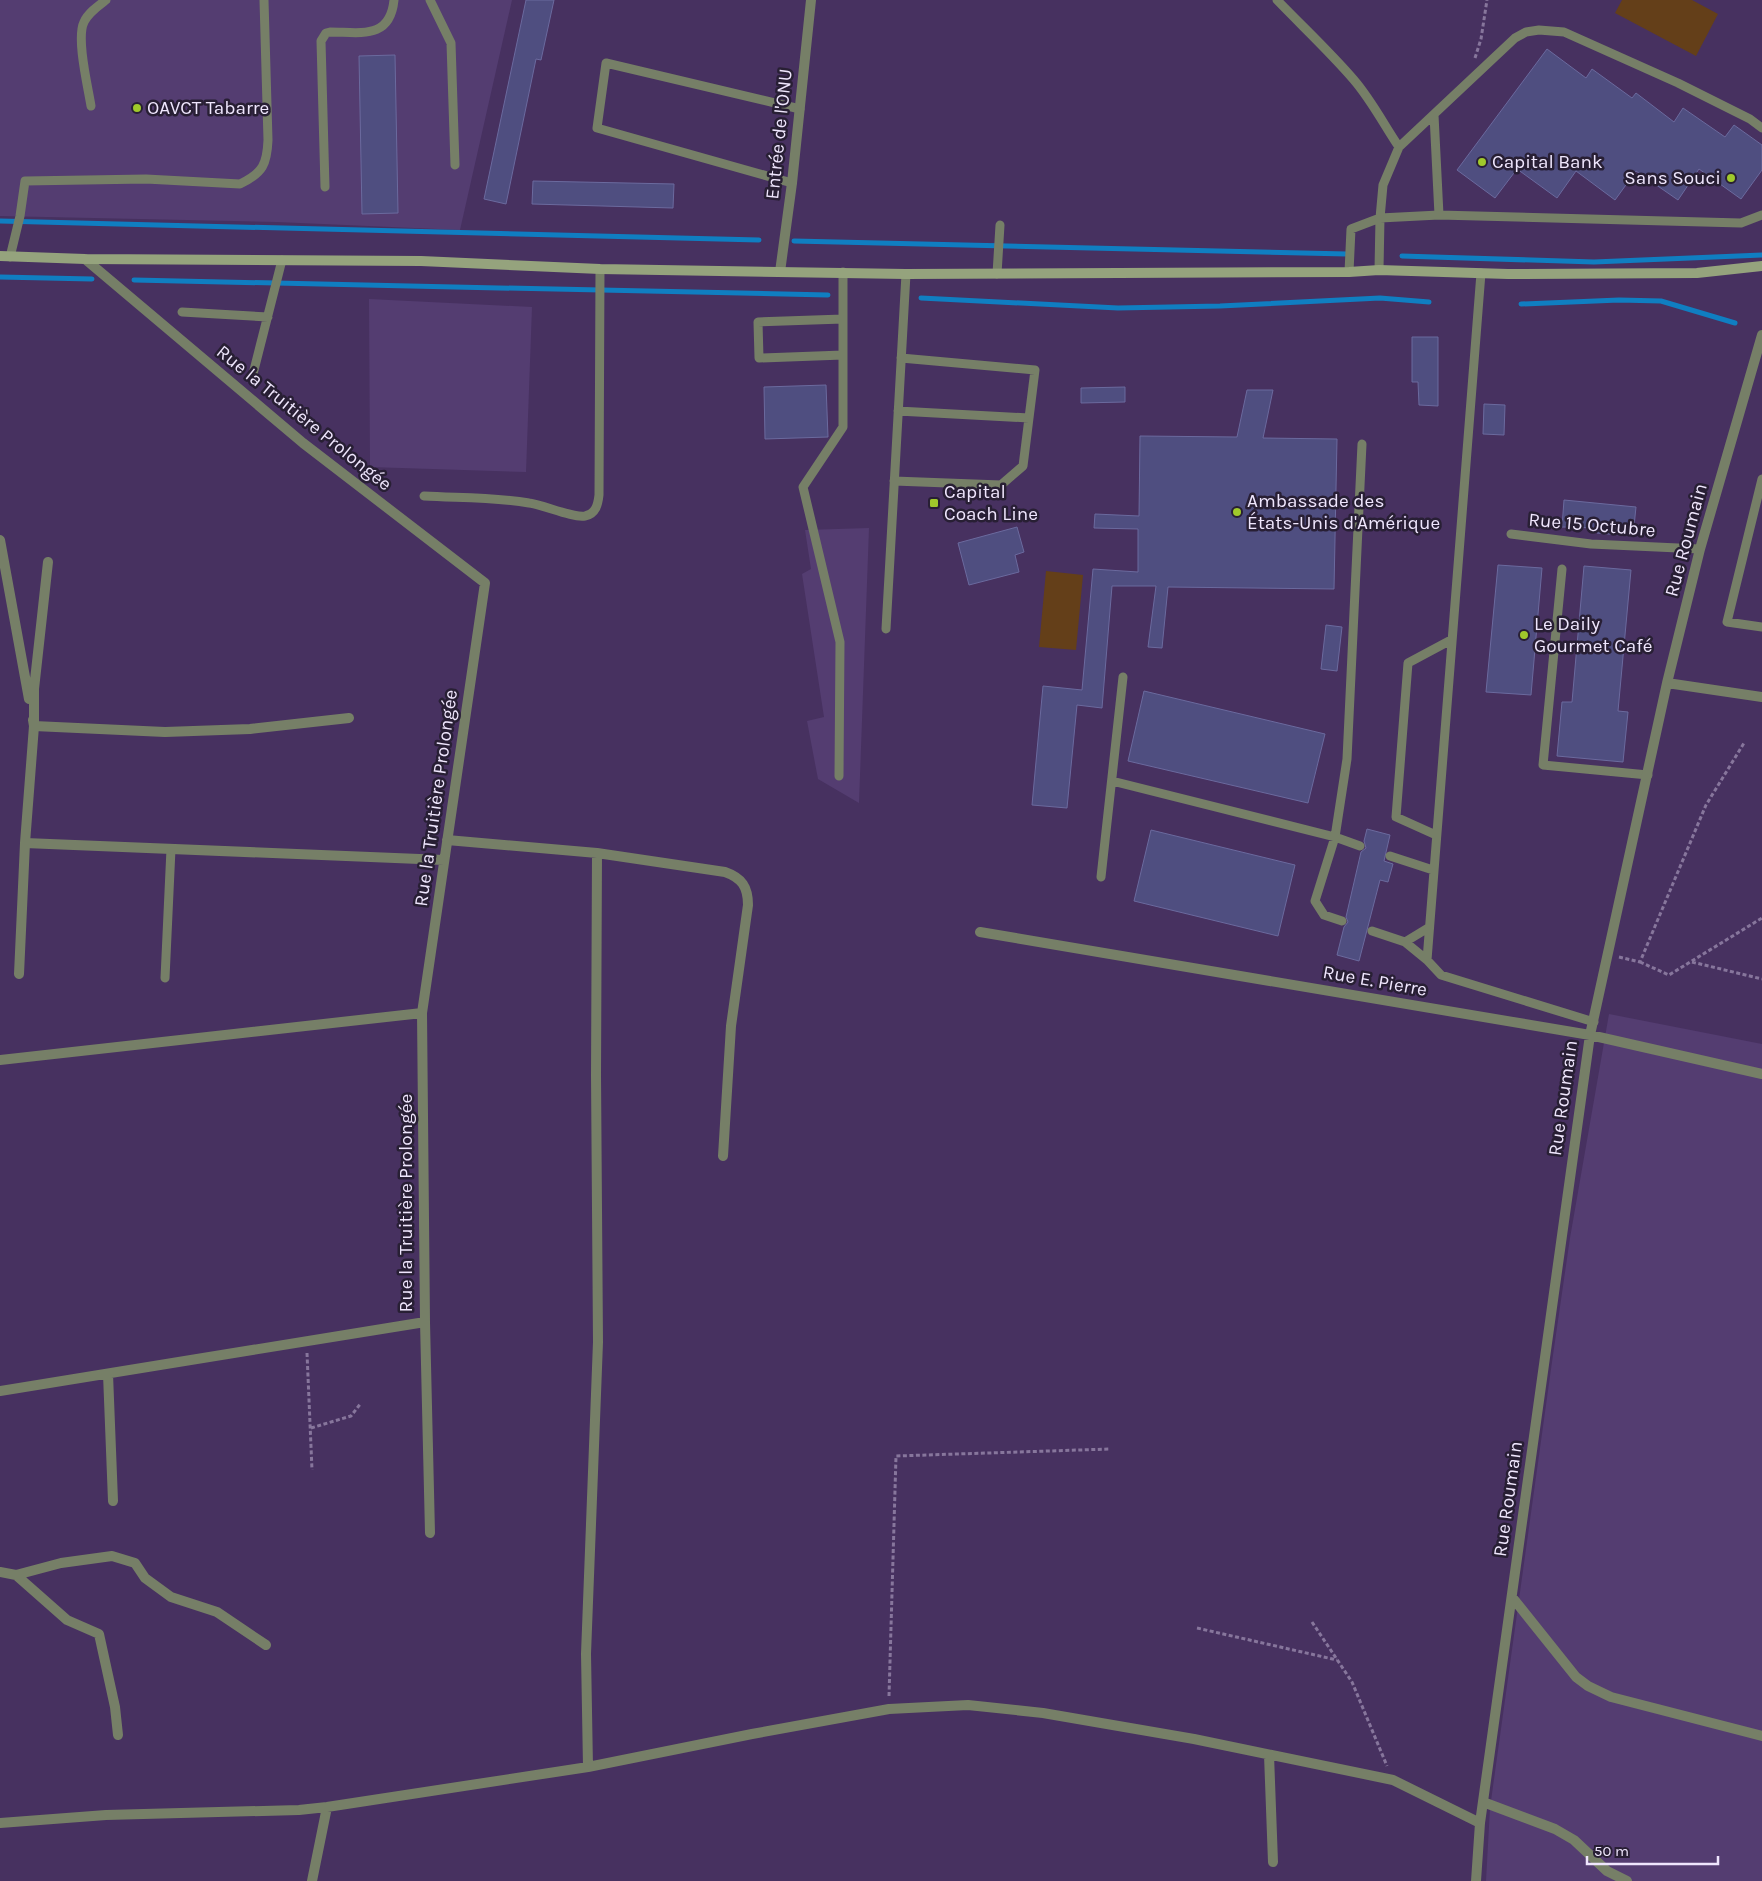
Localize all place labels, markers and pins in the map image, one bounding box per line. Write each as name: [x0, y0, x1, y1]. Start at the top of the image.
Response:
place label: OAVCT Tabarre: [147, 97, 269, 119]
marker: OAVCT Tabarre: [131, 102, 143, 114]
place label: Capital Bank: [1492, 151, 1603, 173]
marker: Capital Bank: [1476, 156, 1488, 168]
place label: Sans Souci: [1624, 167, 1721, 189]
marker: Sans Souci: [1725, 172, 1737, 184]
place label: Capital Coach Line: [944, 481, 1038, 525]
place label: Ambassade des États-Unis d'Amérique: [1247, 490, 1440, 534]
marker: Capital Coach Line: [928, 497, 940, 509]
marker: Ambassade des États-Unis d'Amérique: [1231, 506, 1243, 518]
place label: Le Daily Gourmet Café: [1534, 613, 1653, 657]
marker: Le Daily Gourmet Café: [1518, 629, 1530, 641]

